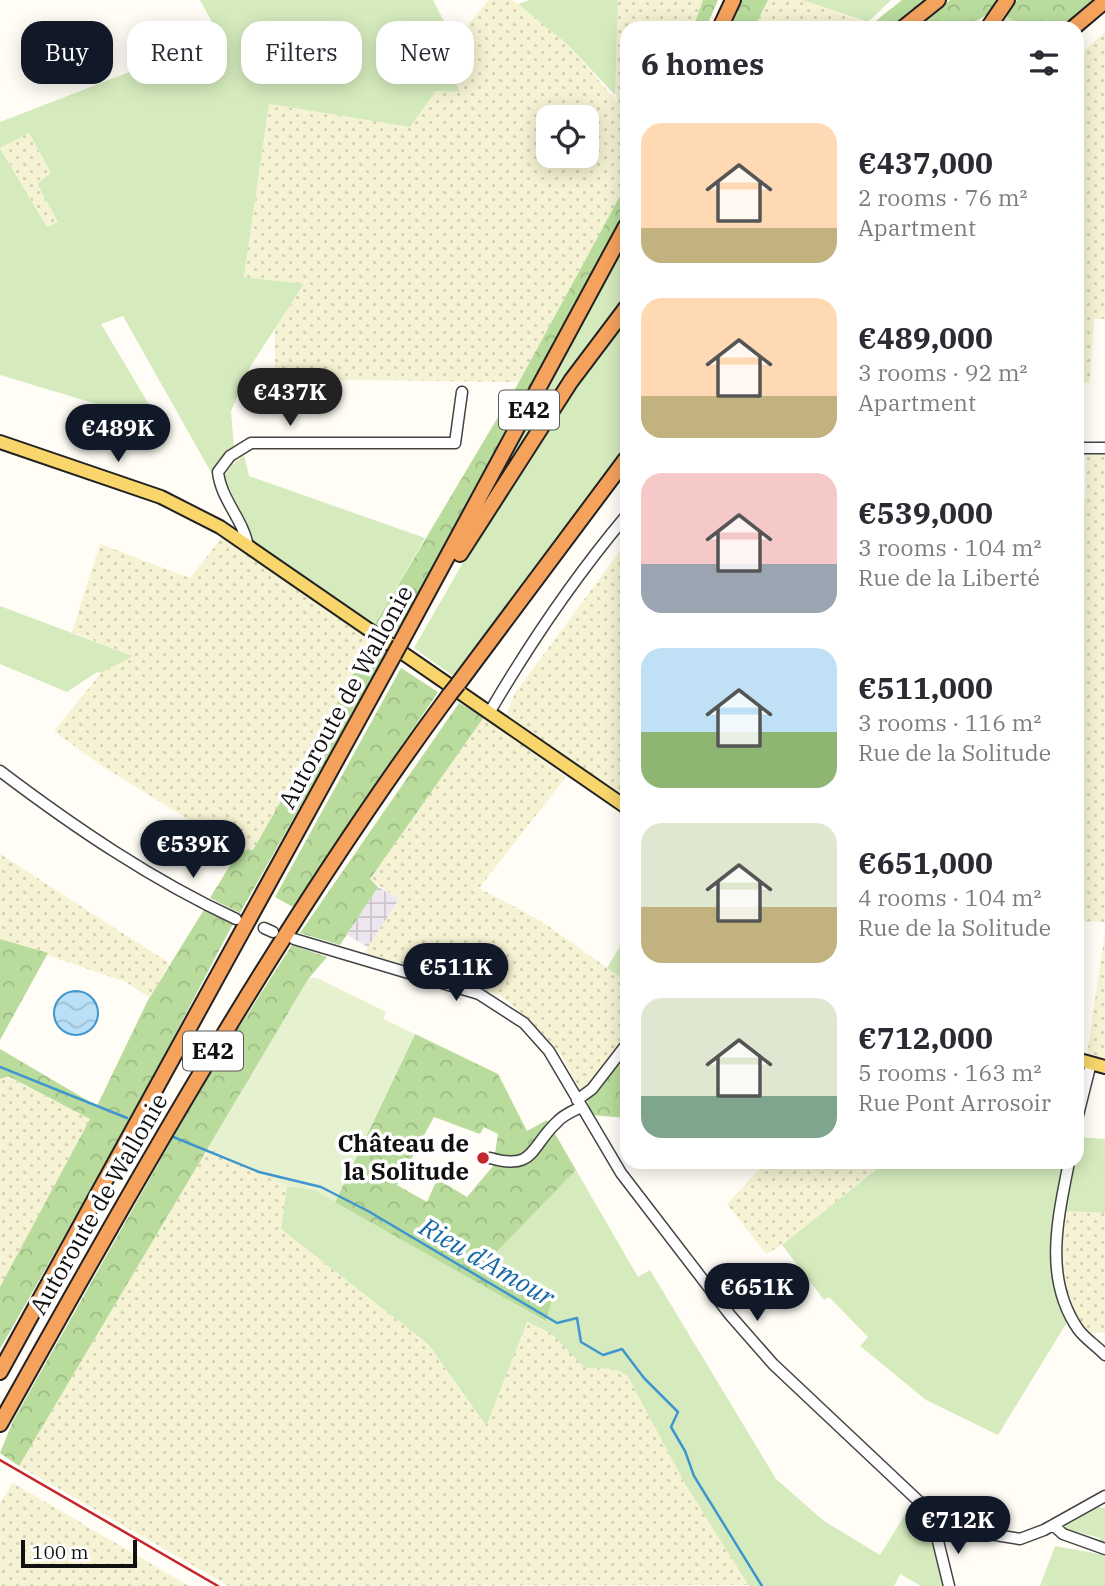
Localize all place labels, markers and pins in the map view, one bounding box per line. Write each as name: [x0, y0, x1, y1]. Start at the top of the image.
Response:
pin: €437K: [241, 368, 339, 428]
pin: €489K: [69, 405, 167, 464]
pin: €539K: [144, 820, 242, 880]
pin: €511K: [407, 944, 505, 1003]
place label: Château de la Solitude: [337, 1127, 469, 1187]
marker: Château de la Solitude: [475, 1150, 491, 1166]
pin: €651K: [708, 1264, 806, 1323]
pin: €712K: [909, 1496, 1007, 1556]

